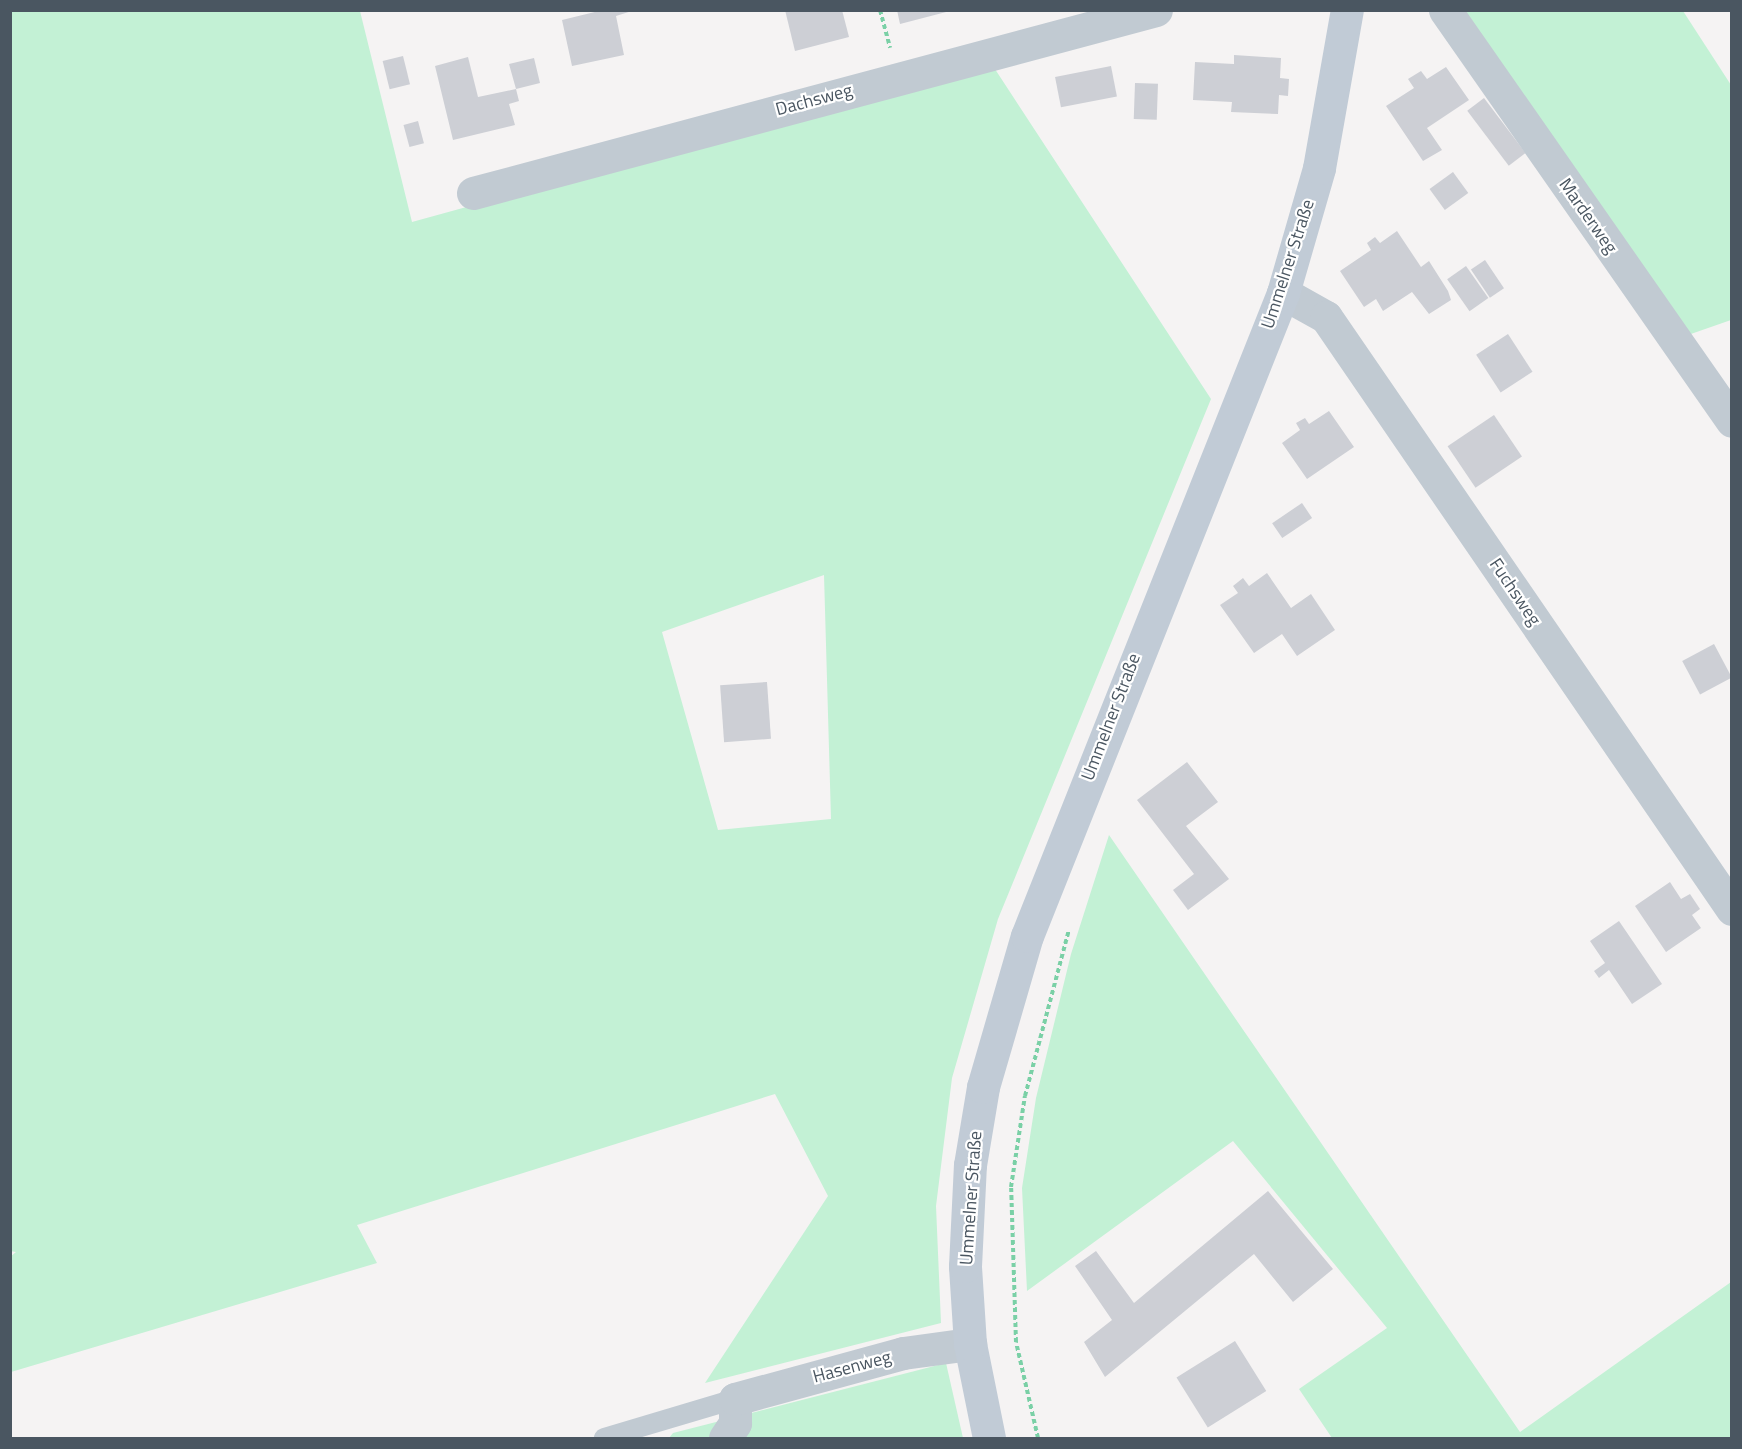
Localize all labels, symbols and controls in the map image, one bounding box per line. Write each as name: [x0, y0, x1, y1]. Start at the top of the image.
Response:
street label: Dachsweg: [773, 79, 855, 121]
street label: Marderweg: [1554, 174, 1622, 258]
street label: Ummelner Straße: [1257, 197, 1319, 331]
street label: Fuchsweg: [1485, 554, 1545, 630]
street label: Ummelner Straße: [1077, 650, 1145, 784]
street label: Ummelner Straße: [956, 1130, 986, 1266]
street label: Hasenweg: [810, 1346, 894, 1388]

